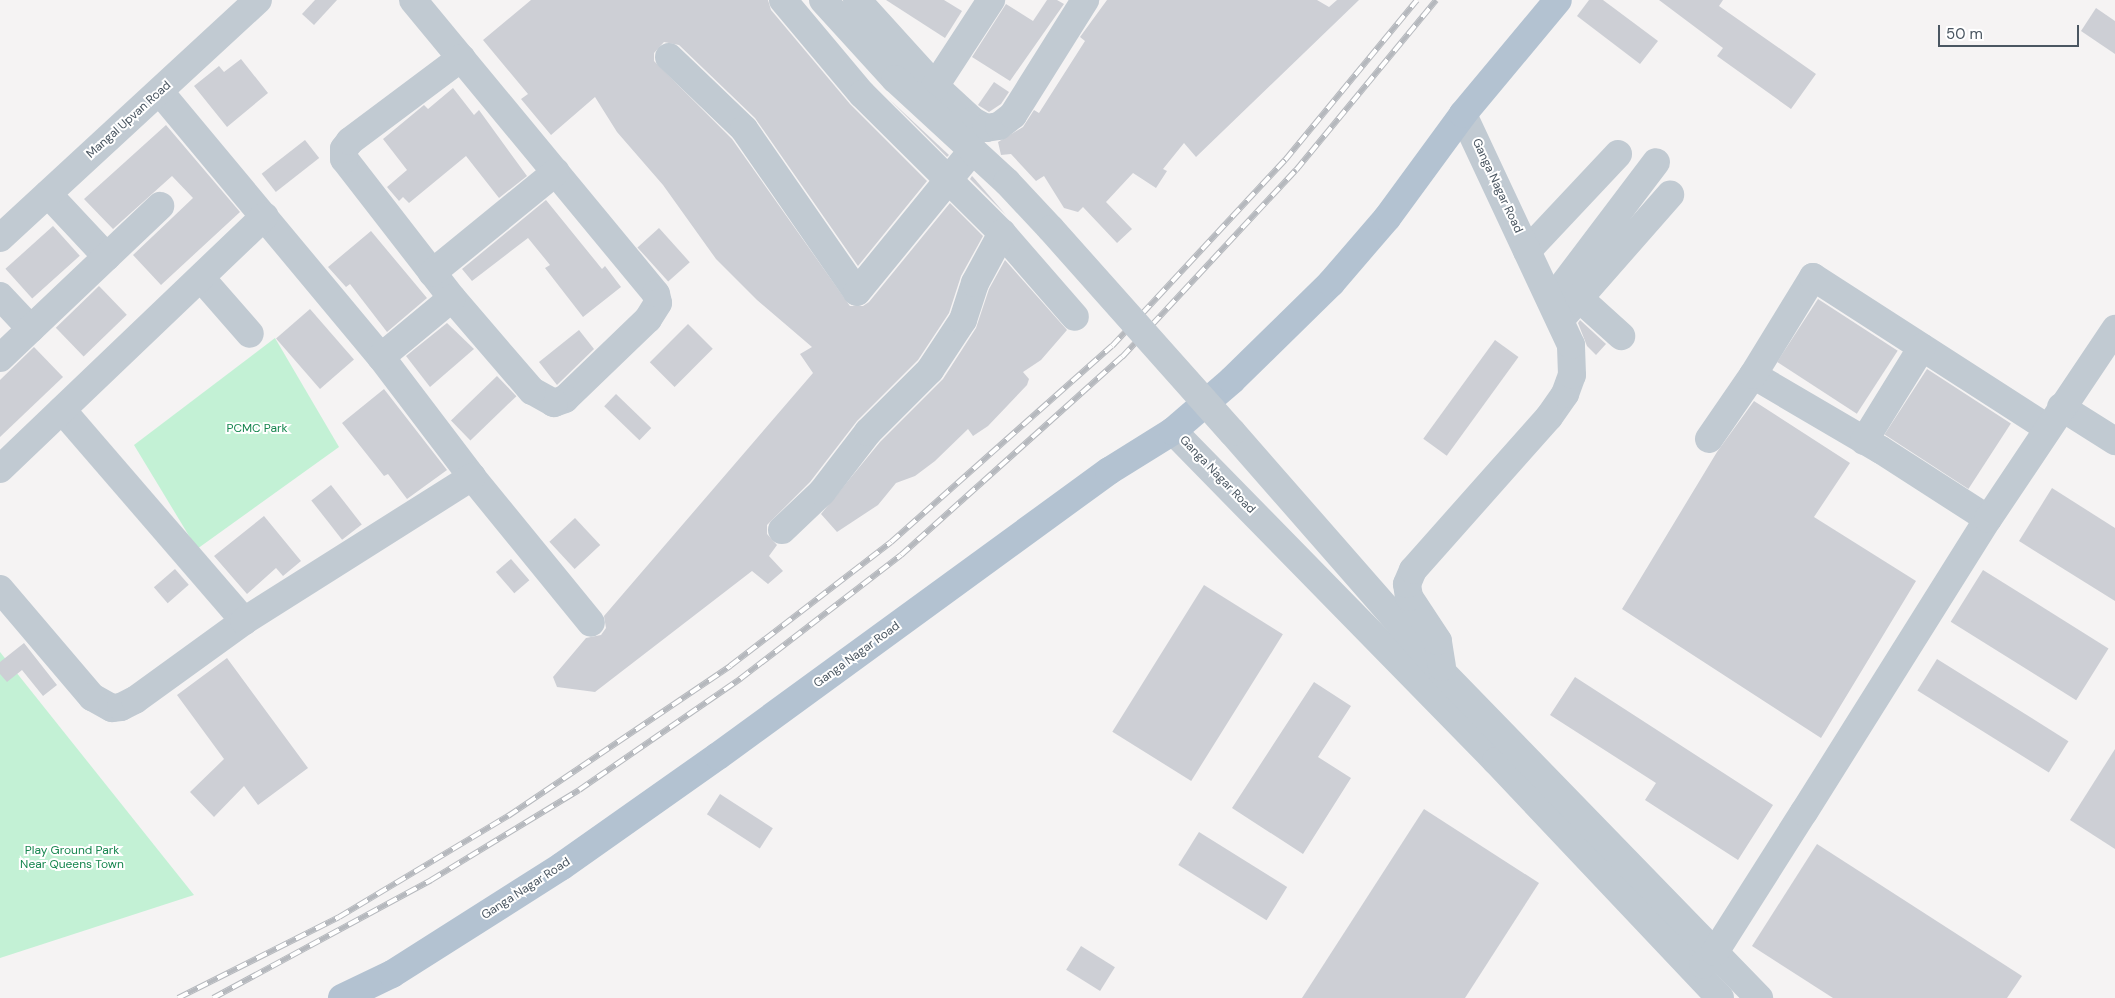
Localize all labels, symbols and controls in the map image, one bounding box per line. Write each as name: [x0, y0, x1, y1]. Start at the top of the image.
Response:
scale bar: [1940, 15, 2081, 47]
text: 50 m: [1946, 24, 1983, 44]
street label: Mangal Upvan Road: [84, 78, 174, 162]
street label: Ganga Nagar Road: [1469, 136, 1525, 236]
park label: PCMC Park: [226, 422, 288, 436]
street label: Ganga Nagar Road: [1176, 433, 1258, 517]
street label: Ganga Nagar Road: [811, 619, 903, 691]
park label: Play Ground Park Near Queens Town: [20, 844, 124, 872]
street label: Ganga Nagar Road: [479, 855, 573, 923]

